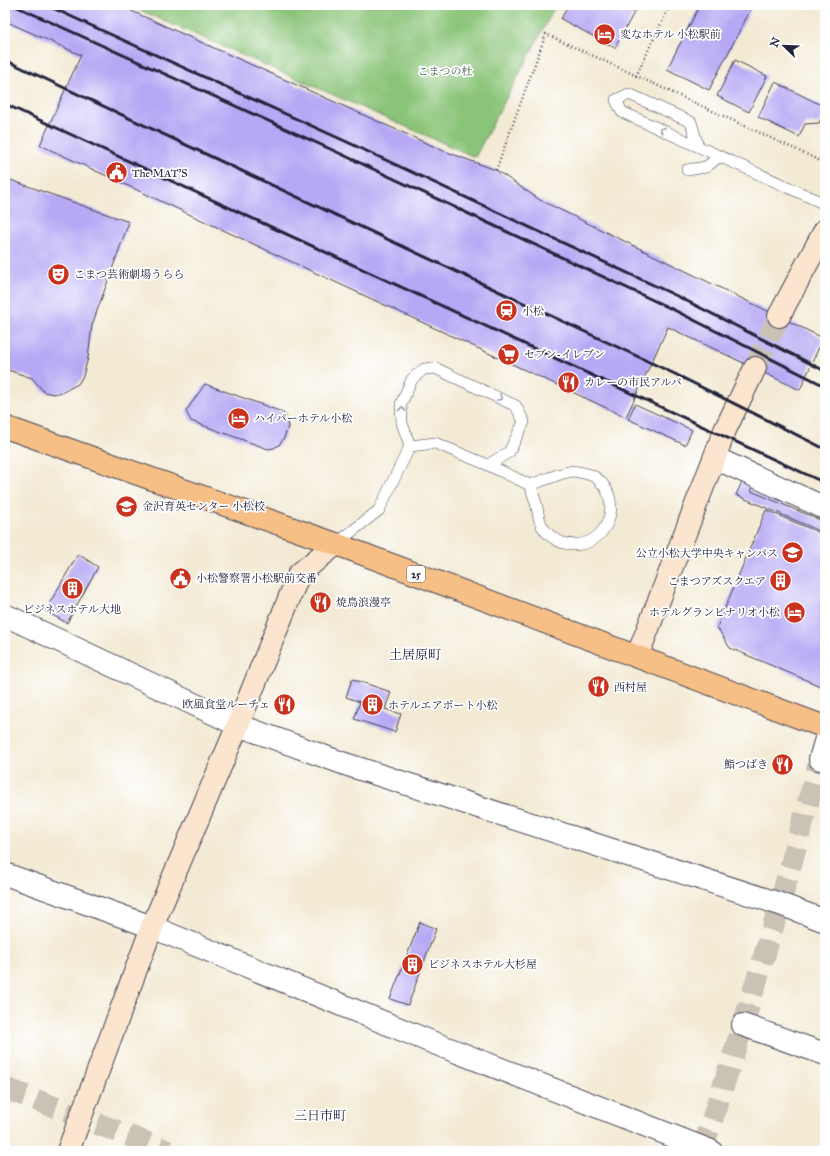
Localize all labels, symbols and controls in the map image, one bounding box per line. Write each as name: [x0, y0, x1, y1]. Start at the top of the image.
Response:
hotel icon: 変なホテル 小松駅前: [592, 21, 618, 47]
north arrow: [764, 26, 804, 66]
place label: 変なホテル 小松駅前: [620, 28, 721, 41]
text: N: [767, 35, 783, 49]
park label: こまつの杜: [418, 65, 473, 78]
one-way arrow: [659, 126, 666, 134]
public building icon: The MAT'S: [104, 160, 130, 186]
place label: The MAT'S: [132, 167, 188, 180]
theatre icon: こまつ芸術劇場うらら: [45, 261, 71, 287]
place label: こまつ芸術劇場うらら: [74, 268, 184, 281]
station icon: 小松: [493, 298, 519, 324]
place label: 小松: [522, 305, 544, 318]
supermarket icon: セブン-イレブン: [495, 341, 521, 367]
place label: セブン-イレブン: [524, 348, 605, 361]
restaurant icon: カレーの市民アルバ: [555, 369, 581, 395]
place label: カレーの市民アルバ: [584, 376, 682, 389]
one-way arrow: [495, 393, 503, 401]
hotel icon: ハイパーホテル小松: [225, 405, 251, 431]
one-way arrow: [398, 405, 406, 411]
place label: ハイパーホテル小松: [254, 412, 352, 425]
school or university icon: 金沢育英センター 小松校: [113, 493, 139, 519]
place label: 金沢育英センター 小松校: [142, 500, 265, 513]
school or university icon: 公立小松大学中央キャンパス: [780, 540, 806, 566]
place label: 公立小松大学中央キャンパス: [636, 547, 778, 560]
public building icon: 小松警察署小松駅前交番: [168, 565, 194, 591]
road number: 25: [407, 566, 425, 582]
building icon: こまつアズスクエア: [768, 568, 794, 594]
place label: 小松警察署小松駅前交番: [196, 572, 317, 585]
place label: こまつアズスクエア: [668, 575, 766, 588]
building icon: ビジネスホテル大地: [59, 576, 85, 602]
restaurant icon: 焼鳥浪漫亭: [307, 589, 333, 615]
place label: 焼鳥浪漫亭: [336, 596, 391, 609]
hotel icon: ホテルグランビナリオ小松: [782, 599, 808, 625]
place label: ビジネスホテル大地: [23, 603, 121, 616]
place label: ホテルグランビナリオ小松: [649, 606, 780, 619]
district label: 土居原町: [389, 647, 441, 663]
restaurant icon: 西村屋: [586, 674, 612, 700]
place label: 西村屋: [614, 681, 647, 694]
restaurant icon: 欧風食堂ルーチェ: [272, 691, 298, 717]
building icon: ホテルエアポート小松: [359, 692, 385, 718]
place label: 欧風食堂ルーチェ: [182, 698, 270, 711]
place label: ホテルエアポート小松: [388, 699, 497, 712]
restaurant icon: 鮨つばき: [770, 751, 796, 777]
place label: 鮨つばき: [724, 758, 768, 771]
building icon: ビジネスホテル大杉屋: [400, 951, 426, 977]
place label: ビジネスホテル大杉屋: [428, 958, 537, 971]
district label: 三日市町: [294, 1108, 346, 1124]

